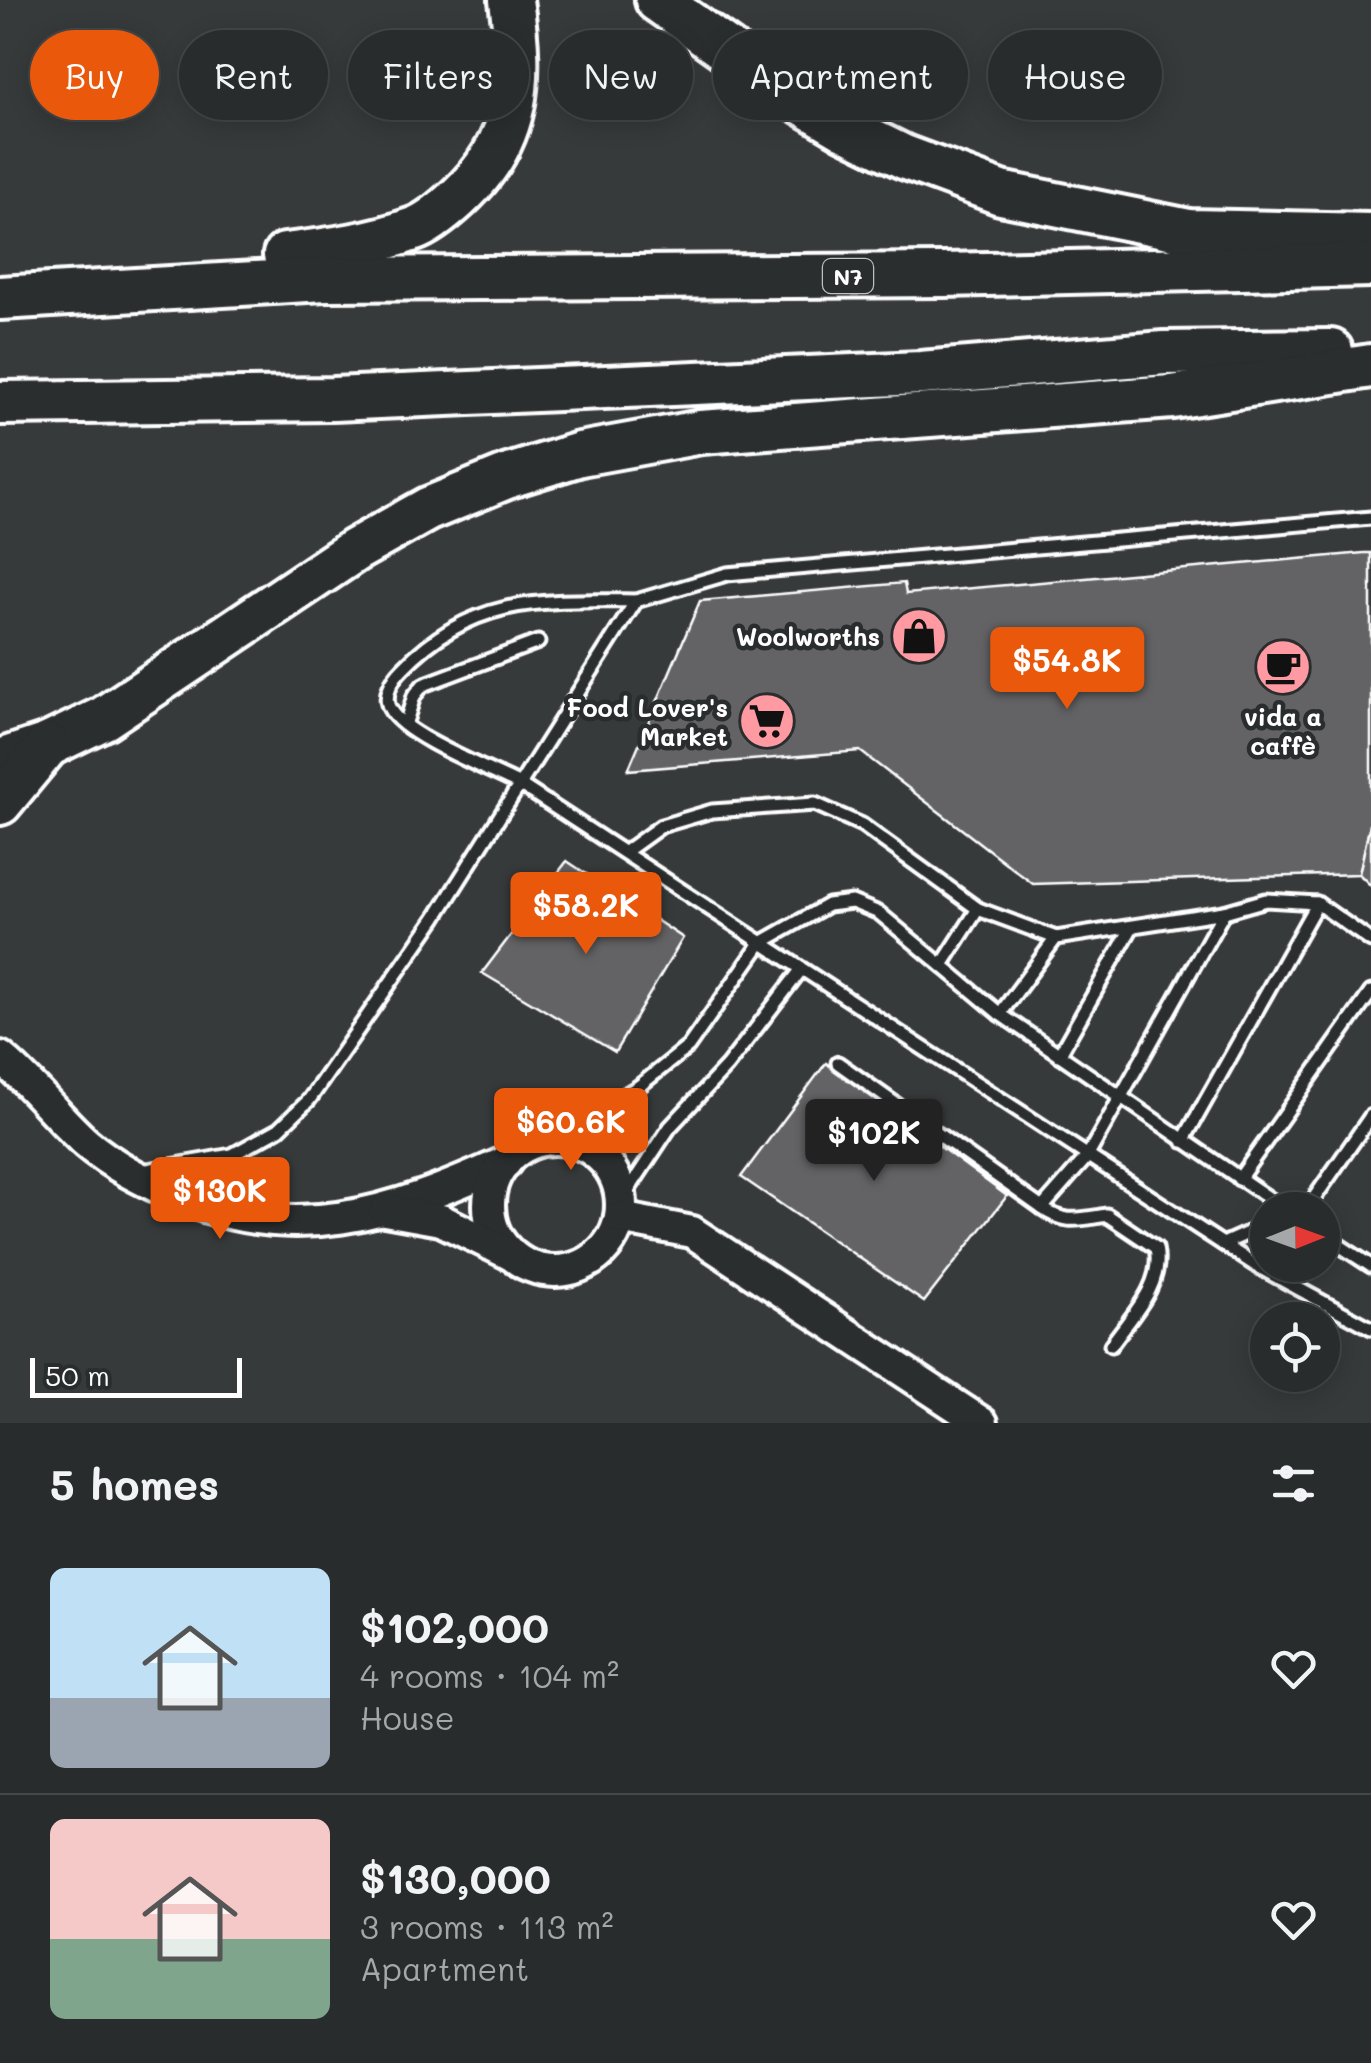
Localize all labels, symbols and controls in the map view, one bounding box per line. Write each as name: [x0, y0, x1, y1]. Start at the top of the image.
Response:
chip: Buy: [30, 30, 159, 120]
chip: Rent: [179, 30, 328, 120]
chip: Filters: [348, 30, 529, 120]
chip: New: [549, 30, 693, 120]
chip: Apartment: [713, 30, 968, 120]
chip: House: [988, 30, 1162, 120]
road number: N7: [823, 259, 873, 293]
shop icon: Woolworths: [889, 606, 949, 666]
place label: Woolworths: [736, 620, 880, 652]
pin: $54.8K: [986, 627, 1148, 712]
cafe icon: vida a caffè: [1253, 637, 1313, 697]
text: $54.8K: [1012, 638, 1122, 680]
place label: Food Lover's Market: [566, 691, 728, 752]
supermarket icon: Food Lover's Market: [737, 691, 797, 751]
place label: vida a caffè: [1244, 700, 1322, 761]
pin: $58.2K: [505, 872, 667, 957]
text: $58.2K: [532, 883, 640, 925]
pin: $60.6K: [490, 1088, 652, 1173]
text: $60.6K: [516, 1099, 626, 1141]
pin: $102K: [804, 1099, 944, 1184]
text: $102K: [827, 1110, 921, 1152]
pin: $130K: [150, 1157, 290, 1242]
text: $130K: [173, 1168, 267, 1210]
north arrow: [1250, 1192, 1340, 1282]
map controls: [1250, 1192, 1340, 1392]
button: locate: [1250, 1302, 1340, 1392]
scale bar: [30, 1353, 242, 1398]
text: 50 m: [45, 1357, 110, 1393]
text: 5 homes: [50, 1456, 219, 1511]
icon: filters: [1266, 1456, 1321, 1511]
text: $102,000: [360, 1599, 549, 1654]
icon: home: [130, 1608, 250, 1728]
icon: heart: [1266, 1641, 1321, 1696]
text: 4 rooms · 104 m²: [360, 1654, 619, 1696]
text: House: [360, 1696, 455, 1738]
text: $130,000: [360, 1850, 551, 1905]
icon: home: [130, 1859, 250, 1979]
icon: heart: [1266, 1892, 1321, 1947]
text: 3 rooms · 113 m²: [360, 1905, 614, 1947]
text: Apartment: [360, 1947, 529, 1989]

